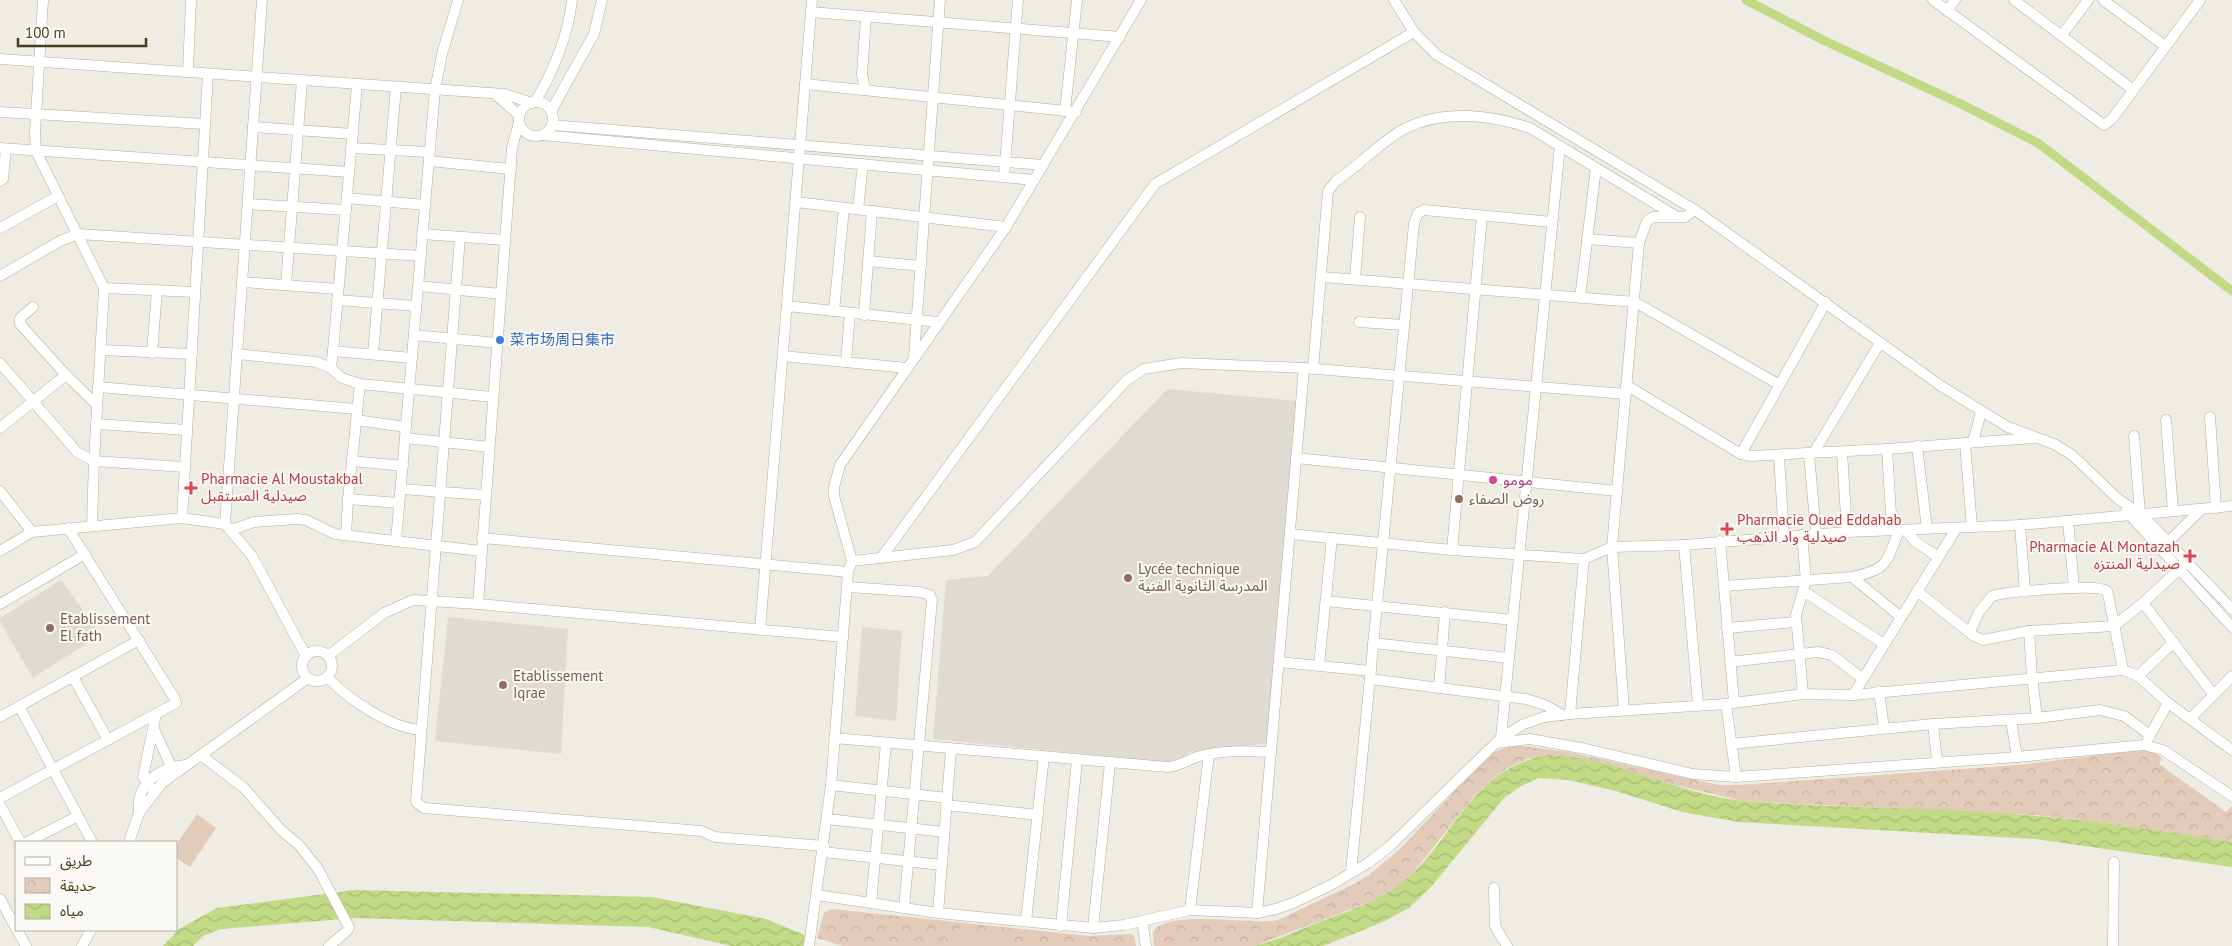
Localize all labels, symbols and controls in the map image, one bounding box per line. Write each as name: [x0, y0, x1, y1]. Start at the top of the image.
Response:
scale bar: [18, 15, 145, 47]
text: 100 m: [25, 23, 66, 42]
place label: 菜市场周日集市: [510, 330, 615, 349]
marker: 菜市场周日集市: [494, 334, 506, 346]
place label: Pharmacie Al Moustakbal صيدلية المستقبل: [201, 469, 363, 505]
place label: مومو: [1503, 470, 1533, 489]
marker: مومو: [1487, 474, 1499, 486]
marker: Pharmacie Al Moustakbal صيدلية المستقبل: [185, 482, 197, 494]
place label: روض الصفاء: [1469, 489, 1544, 508]
marker: روض الصفاء: [1453, 493, 1465, 505]
place label: Pharmacie Oued Eddahab صيدلية واد الذهب: [1737, 510, 1902, 546]
marker: Pharmacie Oued Eddahab صيدلية واد الذهب: [1721, 523, 1733, 535]
place label: Pharmacie Al Montazah صيدلية المنتزه: [2029, 537, 2180, 573]
marker: Pharmacie Al Montazah صيدلية المنتزه: [2184, 550, 2196, 562]
place label: Lycée technique المدرسة الثانوية الفنية: [1138, 559, 1267, 595]
marker: Lycée technique المدرسة الثانوية الفنية: [1122, 572, 1134, 584]
place label: Etablissement El fath: [60, 609, 150, 645]
marker: Etablissement El fath: [44, 622, 56, 634]
place label: Etablissement Iqrae: [513, 666, 603, 702]
marker: Etablissement Iqrae: [497, 679, 509, 691]
legend: [15, 841, 178, 931]
text: طريق: [60, 851, 92, 871]
text: حديقة: [60, 876, 96, 895]
text: مياه: [60, 901, 84, 920]

